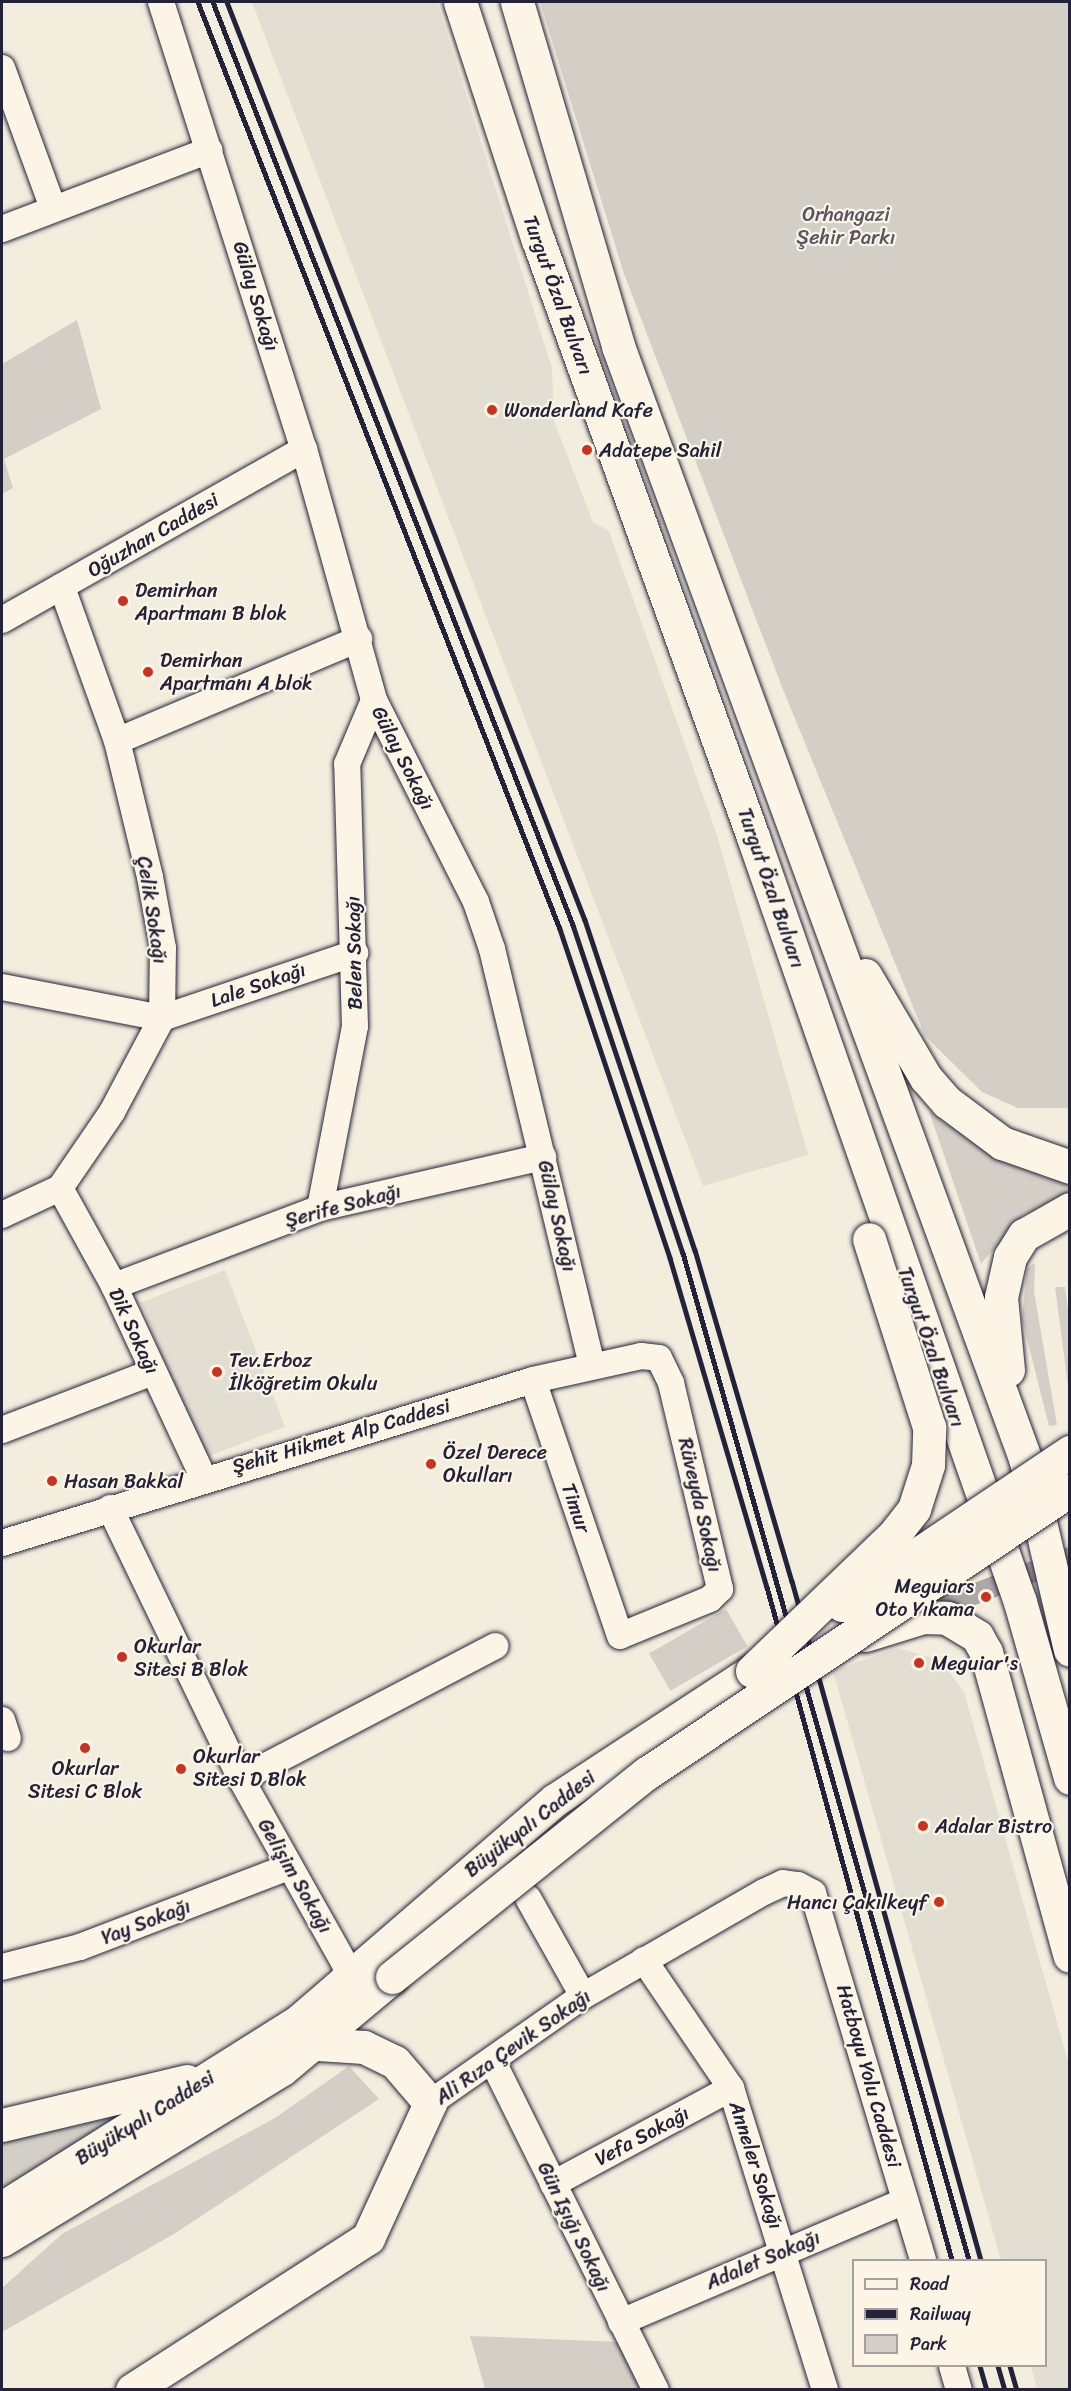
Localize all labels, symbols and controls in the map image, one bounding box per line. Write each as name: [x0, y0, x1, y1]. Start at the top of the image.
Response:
park label: Orhangazi Şehir Parkı: [797, 202, 895, 249]
street label: Turgut Özal Bulvarı: [518, 212, 598, 378]
street label: Gülay Sokağı: [228, 238, 284, 354]
place label: Wonderland Kafe: [504, 398, 653, 422]
marker: Wonderland Kafe: [485, 403, 499, 417]
place label: Adatepe Sahil: [599, 438, 721, 462]
marker: Adatepe Sahil: [580, 443, 594, 457]
street label: Oğuzhan Caddesi: [83, 488, 223, 582]
place label: Demirhan Apartmanı B blok: [135, 578, 287, 625]
marker: Demirhan Apartmanı B blok: [116, 594, 130, 608]
place label: Demirhan Apartmanı A blok: [160, 648, 313, 695]
marker: Demirhan Apartmanı A blok: [141, 665, 155, 679]
street label: Gülay Sokağı: [367, 702, 439, 814]
street label: Turgut Özal Bulvarı: [732, 805, 810, 971]
street label: Çelik Sokağı: [132, 854, 172, 966]
street label: Belen Sokağı: [341, 896, 367, 1010]
street label: Lale Sokağı: [207, 957, 309, 1013]
street label: Gülay Sokağı: [533, 1158, 581, 1274]
street label: Şerife Sokağı: [282, 1179, 404, 1233]
street label: Turgut Özal Bulvarı: [892, 1264, 970, 1430]
street label: Dik Sokağı: [104, 1284, 164, 1378]
place label: Tev.Erboz İlköğretim Okulu: [229, 1348, 378, 1395]
marker: Tev.Erboz İlköğretim Okulu: [210, 1365, 224, 1379]
street label: Şehit Hikmet Alp Caddesi: [230, 1394, 452, 1478]
street label: Rüveyda Sokağı: [673, 1435, 727, 1575]
place label: Özel Derece Okulları: [443, 1440, 547, 1487]
marker: Özel Derece Okulları: [424, 1457, 438, 1471]
place label: Hasan Bakkal: [64, 1469, 183, 1493]
marker: Hasan Bakkal: [45, 1474, 59, 1488]
street label: Timur: [556, 1480, 596, 1536]
place label: Meguiars Oto Yıkama: [875, 1574, 974, 1621]
marker: Meguiars Oto Yıkama: [979, 1590, 993, 1604]
place label: Okurlar Sitesi B Blok: [134, 1634, 248, 1681]
marker: Okurlar Sitesi B Blok: [115, 1650, 129, 1664]
place label: Meguiar's: [931, 1651, 1018, 1675]
marker: Meguiar's: [912, 1656, 926, 1670]
marker: Okurlar Sitesi C Blok: [78, 1741, 92, 1755]
place label: Okurlar Sitesi D Blok: [193, 1745, 306, 1792]
place label: Okurlar Sitesi C Blok: [28, 1757, 142, 1804]
marker: Okurlar Sitesi D Blok: [174, 1762, 188, 1776]
street label: Büyükyalı Caddesi: [460, 1765, 600, 1883]
street label: Gelişim Sokağı: [253, 1814, 337, 1938]
place label: Adalar Bistro: [935, 1814, 1052, 1838]
marker: Adalar Bistro: [916, 1819, 930, 1833]
place label: Hancı Çakılkeyf: [787, 1890, 927, 1914]
street label: Yay Sokağı: [98, 1894, 194, 1950]
marker: Hancı Çakılkeyf: [932, 1895, 946, 1909]
street label: Hatboyu Yolu Caddesi: [832, 1982, 906, 2170]
street label: Ali Rıza Çevik Sokağı: [431, 1984, 595, 2110]
street label: Büyükyalı Caddesi: [71, 2066, 219, 2170]
street label: Anneler Sokağı: [724, 2098, 788, 2232]
street label: Vefa Sokağı: [591, 2101, 693, 2171]
street label: Gün Işığı Sokağı: [532, 2158, 616, 2296]
street label: Adalet Sokağı: [702, 2225, 824, 2295]
legend: [852, 2259, 1047, 2367]
text: Road: [910, 2268, 949, 2300]
text: Railway: [910, 2298, 971, 2330]
text: Park: [910, 2328, 947, 2360]

